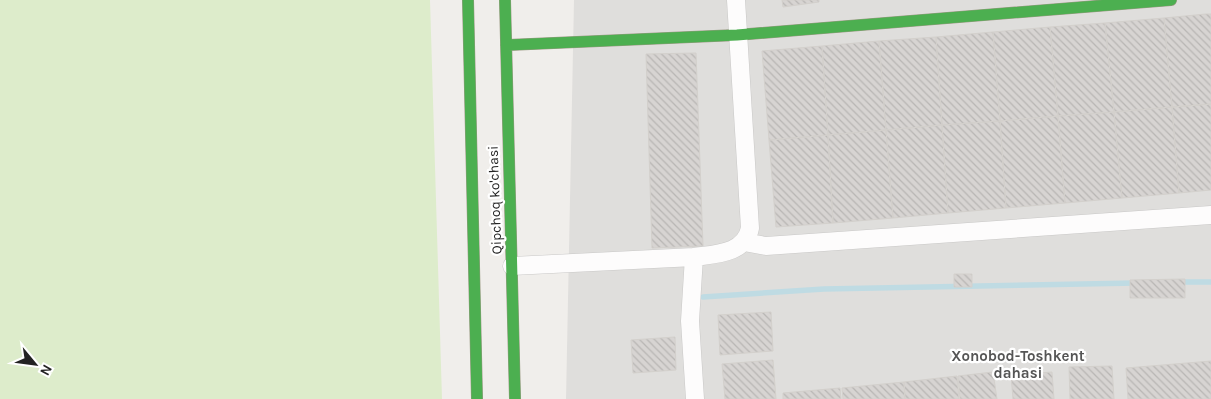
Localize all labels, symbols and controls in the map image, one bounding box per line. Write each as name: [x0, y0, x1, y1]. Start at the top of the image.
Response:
street label: Qipchoq ko'chasi: [485, 145, 505, 255]
north arrow: [10, 339, 60, 389]
district label: Xonobod-Toshkent dahasi: [951, 347, 1085, 382]
text: N: [36, 362, 56, 379]

